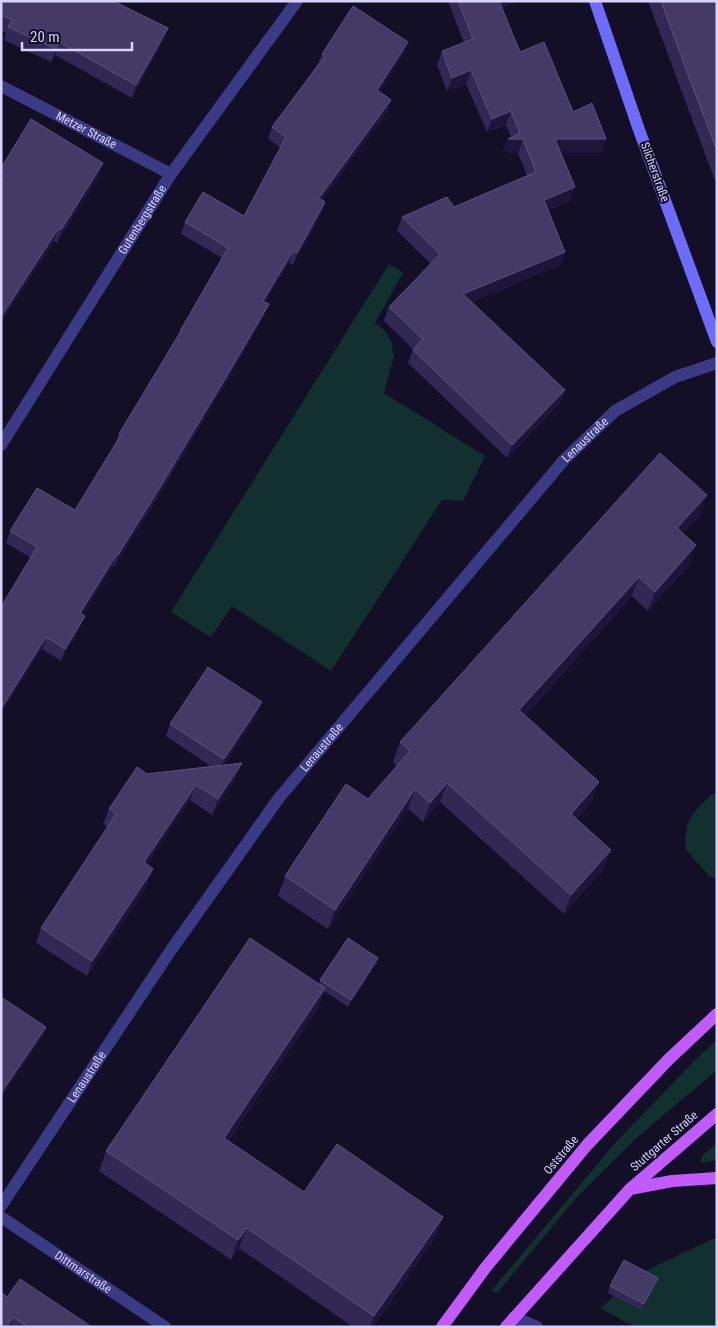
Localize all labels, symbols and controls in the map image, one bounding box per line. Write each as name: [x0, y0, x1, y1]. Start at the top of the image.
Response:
scale bar: [22, 20, 132, 52]
text: 20 m: [30, 28, 60, 46]
street label: Metzer Straße: [54, 109, 119, 152]
street label: Silcherstraße: [638, 140, 672, 204]
street label: Gutenbergstraße: [115, 182, 169, 257]
street label: Lenaustraße: [559, 414, 611, 465]
street label: Lenaustraße: [297, 720, 346, 774]
street label: Lenaustraße: [65, 1048, 109, 1105]
street label: Stuttgarter Straße: [627, 1108, 701, 1174]
street label: Oststraße: [541, 1132, 581, 1177]
street label: Dittmarstraße: [52, 1248, 115, 1296]

